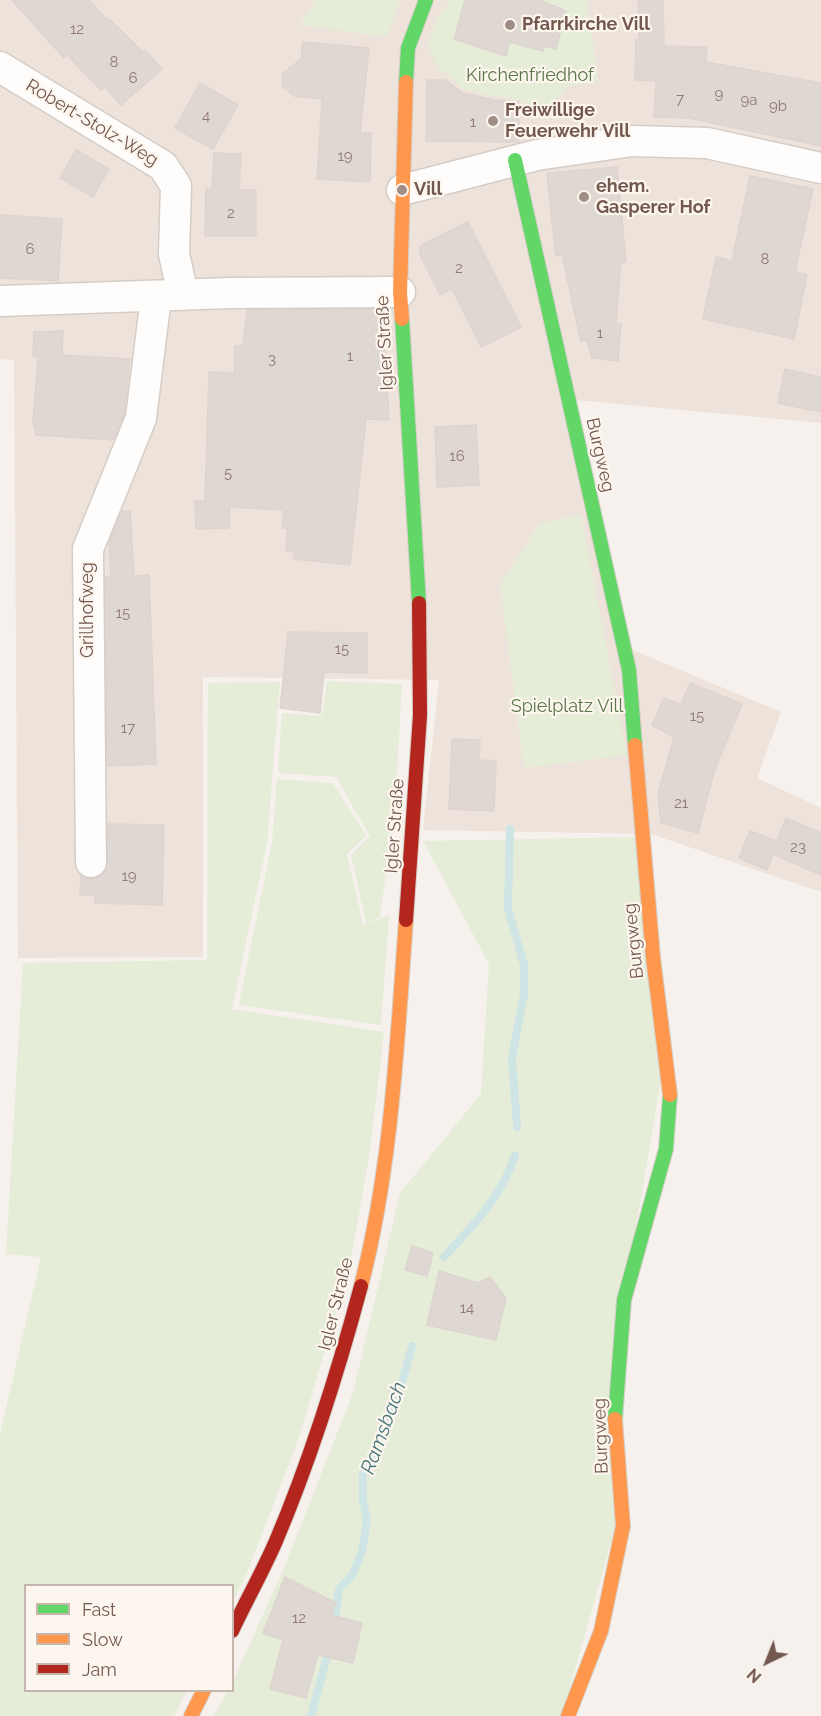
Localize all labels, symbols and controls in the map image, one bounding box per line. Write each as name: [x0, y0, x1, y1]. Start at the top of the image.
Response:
place label: Pfarrkirche Vill: [522, 14, 650, 36]
marker: Pfarrkirche Vill: [503, 18, 517, 32]
house number: 12: [70, 20, 84, 38]
house number: 8: [110, 53, 118, 71]
park label: Kirchenfriedhof: [466, 65, 594, 87]
house number: 6: [128, 69, 138, 87]
street label: Robert-Stolz-Weg: [22, 75, 162, 171]
house number: 9: [715, 85, 723, 103]
house number: 7: [676, 90, 684, 108]
house number: 9a: [741, 91, 757, 109]
house number: 9b: [769, 97, 787, 115]
place label: Freiwillige Feuerwehr Vill: [505, 100, 630, 142]
house number: 4: [202, 107, 210, 125]
house number: 1: [470, 113, 476, 131]
marker: Freiwillige Feuerwehr Vill: [486, 114, 500, 128]
house number: 19: [337, 147, 353, 165]
place label: ehem. Gasperer Hof: [596, 176, 710, 219]
place label: Vill: [414, 179, 442, 201]
marker: Vill: [395, 183, 409, 197]
marker: ehem. Gasperer Hof: [577, 190, 591, 204]
house number: 2: [227, 204, 235, 222]
house number: 6: [25, 240, 35, 258]
house number: 8: [761, 250, 769, 268]
house number: 2: [455, 259, 463, 277]
street label: Igler Straße: [372, 295, 398, 391]
house number: 1: [597, 324, 603, 342]
house number: 1: [347, 347, 353, 365]
house number: 3: [268, 350, 276, 368]
street label: Burgweg: [581, 416, 619, 494]
house number: 16: [449, 447, 465, 465]
house number: 5: [224, 464, 232, 482]
street label: Grillhofweg: [77, 562, 99, 658]
house number: 15: [116, 604, 130, 622]
house number: 15: [335, 640, 349, 658]
park label: Spielplatz Vill: [511, 696, 623, 718]
house number: 15: [690, 707, 704, 725]
house number: 17: [121, 719, 135, 737]
street label: Igler Straße: [381, 778, 409, 874]
house number: 21: [674, 794, 688, 812]
house number: 23: [790, 838, 806, 856]
house number: 19: [121, 867, 137, 885]
street label: Burgweg: [619, 902, 649, 980]
street label: Igler Straße: [314, 1255, 358, 1353]
house number: 14: [460, 1299, 474, 1317]
water label: Ramsbach: [356, 1378, 412, 1478]
street label: Burgweg: [589, 1398, 613, 1474]
legend: [24, 1584, 234, 1692]
text: Fast: [82, 1599, 116, 1620]
house number: 12: [292, 1609, 306, 1627]
text: Slow: [82, 1629, 123, 1650]
north arrow: [737, 1632, 797, 1692]
text: Jam: [82, 1659, 117, 1680]
text: N: [743, 1664, 765, 1687]

